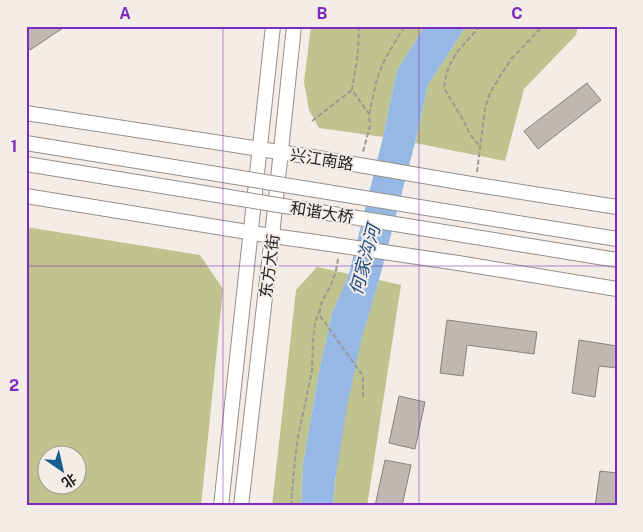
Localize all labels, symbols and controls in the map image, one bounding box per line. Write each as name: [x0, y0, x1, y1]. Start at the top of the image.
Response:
text: A: [119, 4, 131, 23]
text: B: [317, 4, 328, 23]
text: C: [511, 4, 523, 23]
text: 1: [11, 137, 17, 156]
street label: 兴江南路: [289, 145, 355, 174]
street label: 和谐大桥: [289, 198, 355, 227]
water label: 何家沟河: [345, 219, 385, 297]
street label: 东方大街: [256, 233, 283, 299]
text: 2: [9, 376, 19, 395]
north arrow: [38, 444, 88, 494]
text: 北: [59, 470, 80, 491]

